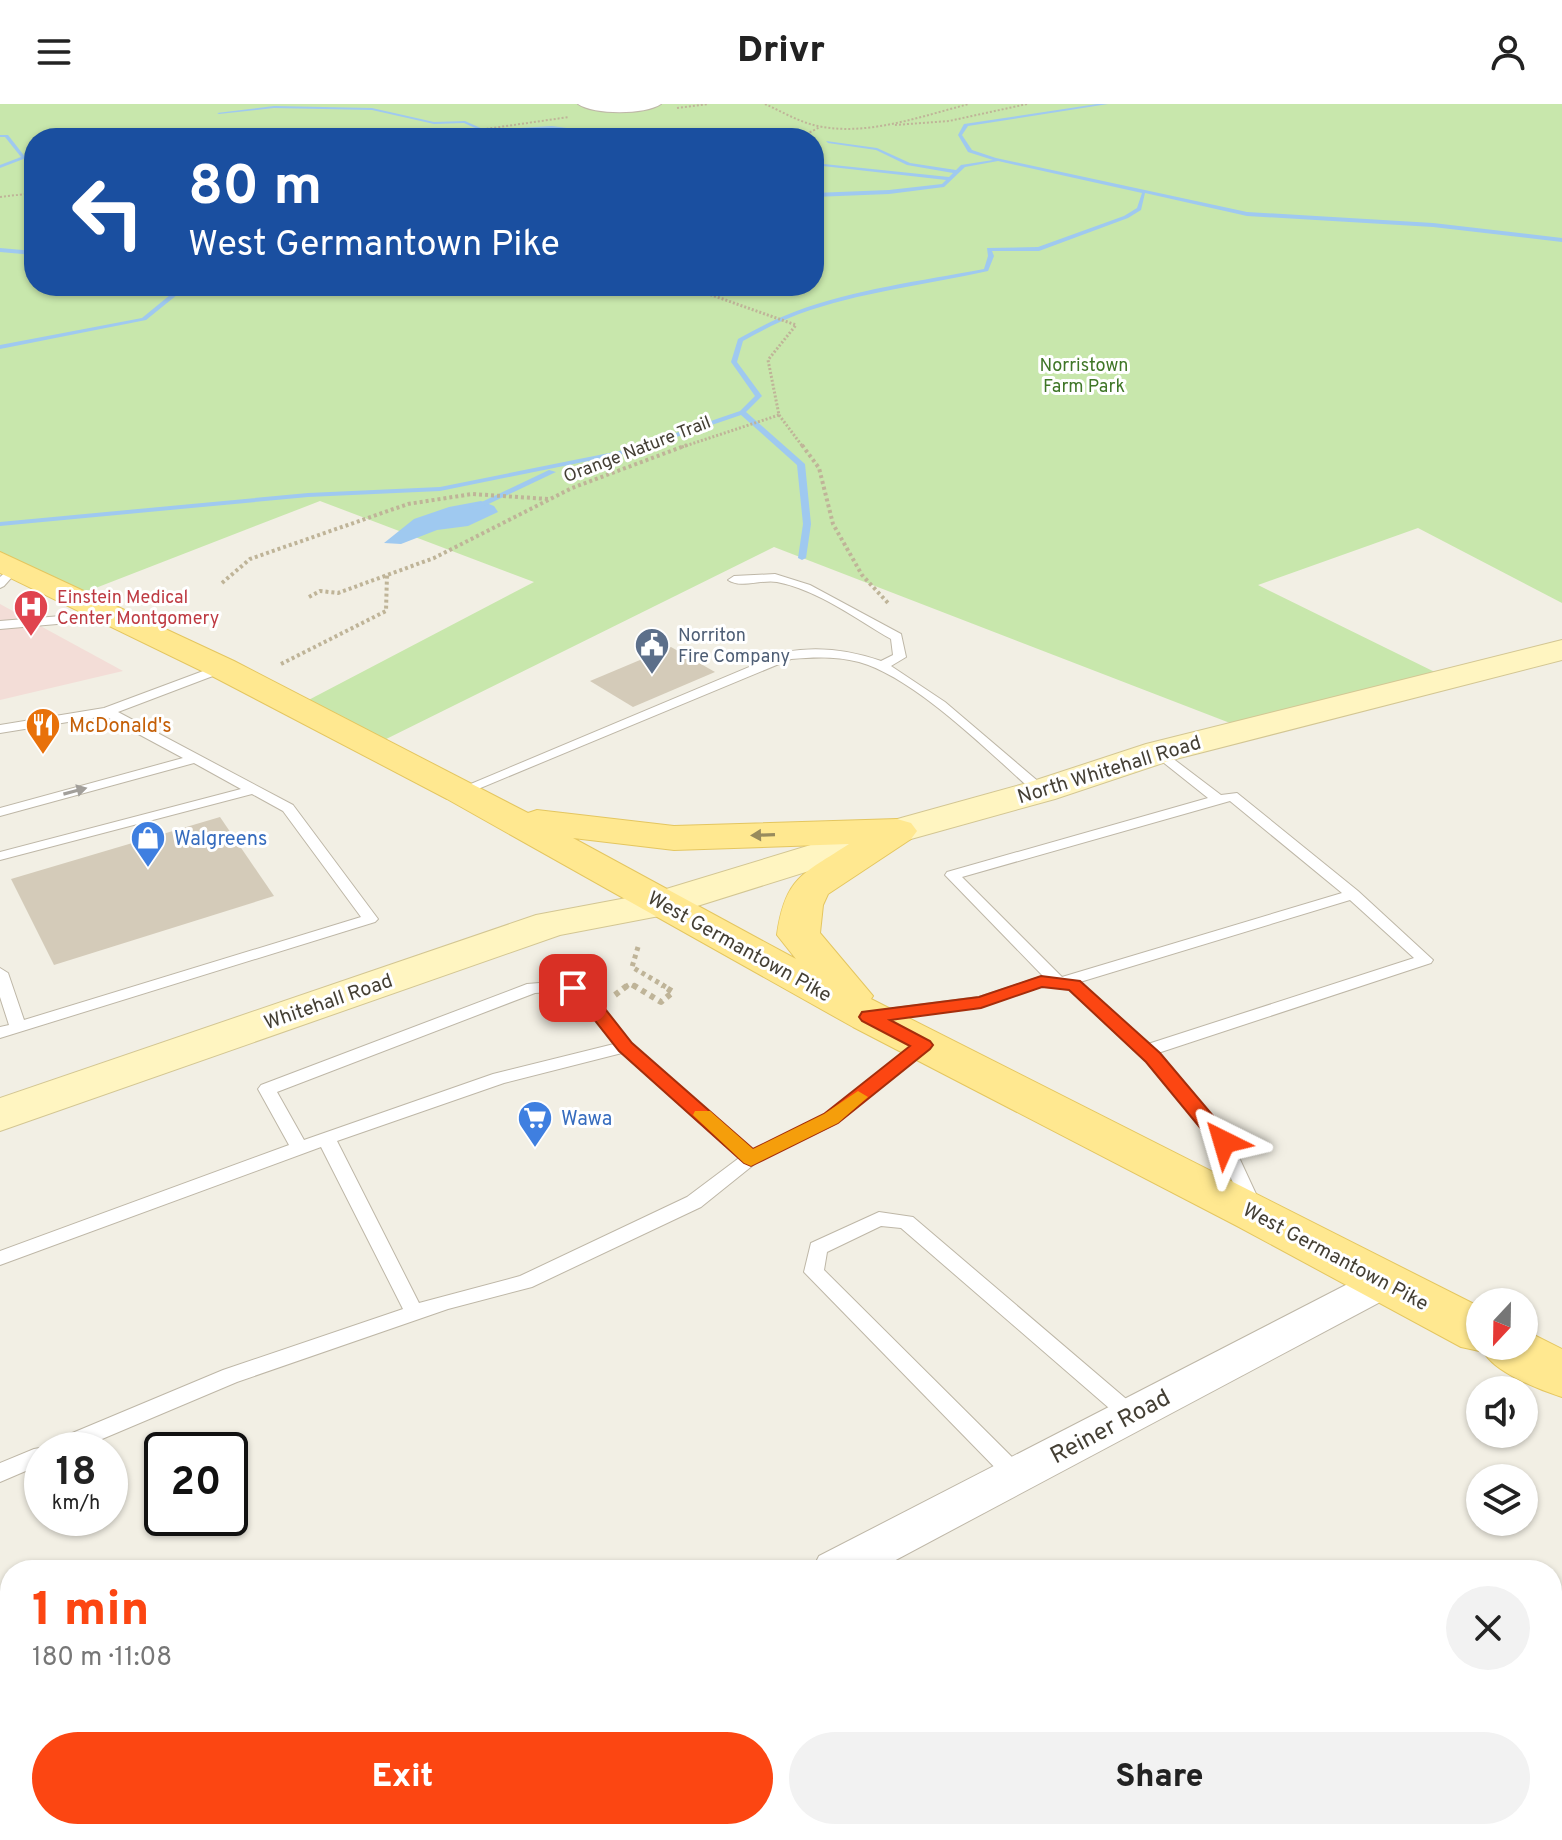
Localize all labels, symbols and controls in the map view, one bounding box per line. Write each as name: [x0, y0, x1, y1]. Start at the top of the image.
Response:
text: Drivr: [737, 29, 825, 75]
icon: menu: [32, 30, 76, 74]
icon: person: [1486, 30, 1530, 74]
text: 80 m: [188, 154, 322, 224]
icon: left: [56, 160, 160, 264]
text: West Germantown Pike: [188, 223, 560, 269]
park label: Norristown Farm Park: [1040, 355, 1128, 399]
street label: Orange Nature Trail: [561, 412, 714, 489]
place label: Einstein Medical Center Montgomery: [57, 587, 219, 631]
hospital icon: Einstein Medical Center Montgomery: [12, 588, 50, 638]
place label: Norriton Fire Company: [678, 625, 790, 669]
public building icon: Norriton Fire Company: [633, 626, 671, 676]
restaurant icon: McDonald's: [24, 706, 62, 756]
place label: McDonald's: [69, 714, 172, 740]
street label: North Whitehall Road: [1015, 731, 1205, 811]
one-way arrow: [63, 785, 88, 797]
shop icon: Walgreens: [129, 819, 167, 869]
place label: Walgreens: [174, 827, 267, 853]
one-way arrow: [750, 829, 775, 842]
street label: West Germantown Pike: [642, 886, 836, 1009]
pin: [539, 954, 607, 1022]
icon: arrive: [551, 966, 595, 1010]
street label: Whitehall Road: [261, 969, 397, 1037]
supermarket icon: Wawa: [516, 1099, 554, 1149]
position arrow: [1182, 1100, 1266, 1184]
place label: Wawa: [561, 1107, 612, 1133]
street label: West Germantown Pike: [1238, 1198, 1432, 1318]
north arrow: [1466, 1288, 1538, 1360]
map controls: [1466, 1288, 1538, 1536]
button: sound: [1466, 1376, 1538, 1448]
street label: Reiner Road: [1046, 1384, 1176, 1472]
speed limit sign: 20: [144, 1432, 248, 1536]
text: 18: [55, 1449, 97, 1499]
button: layers: [1466, 1464, 1538, 1536]
text: km/h: [52, 1491, 100, 1517]
text: 1 min: [32, 1582, 149, 1642]
button: close: [1446, 1586, 1530, 1670]
text: 180 m · 11:08: [32, 1642, 172, 1675]
button: Exit: [32, 1732, 773, 1824]
button: Share: [789, 1732, 1530, 1824]

